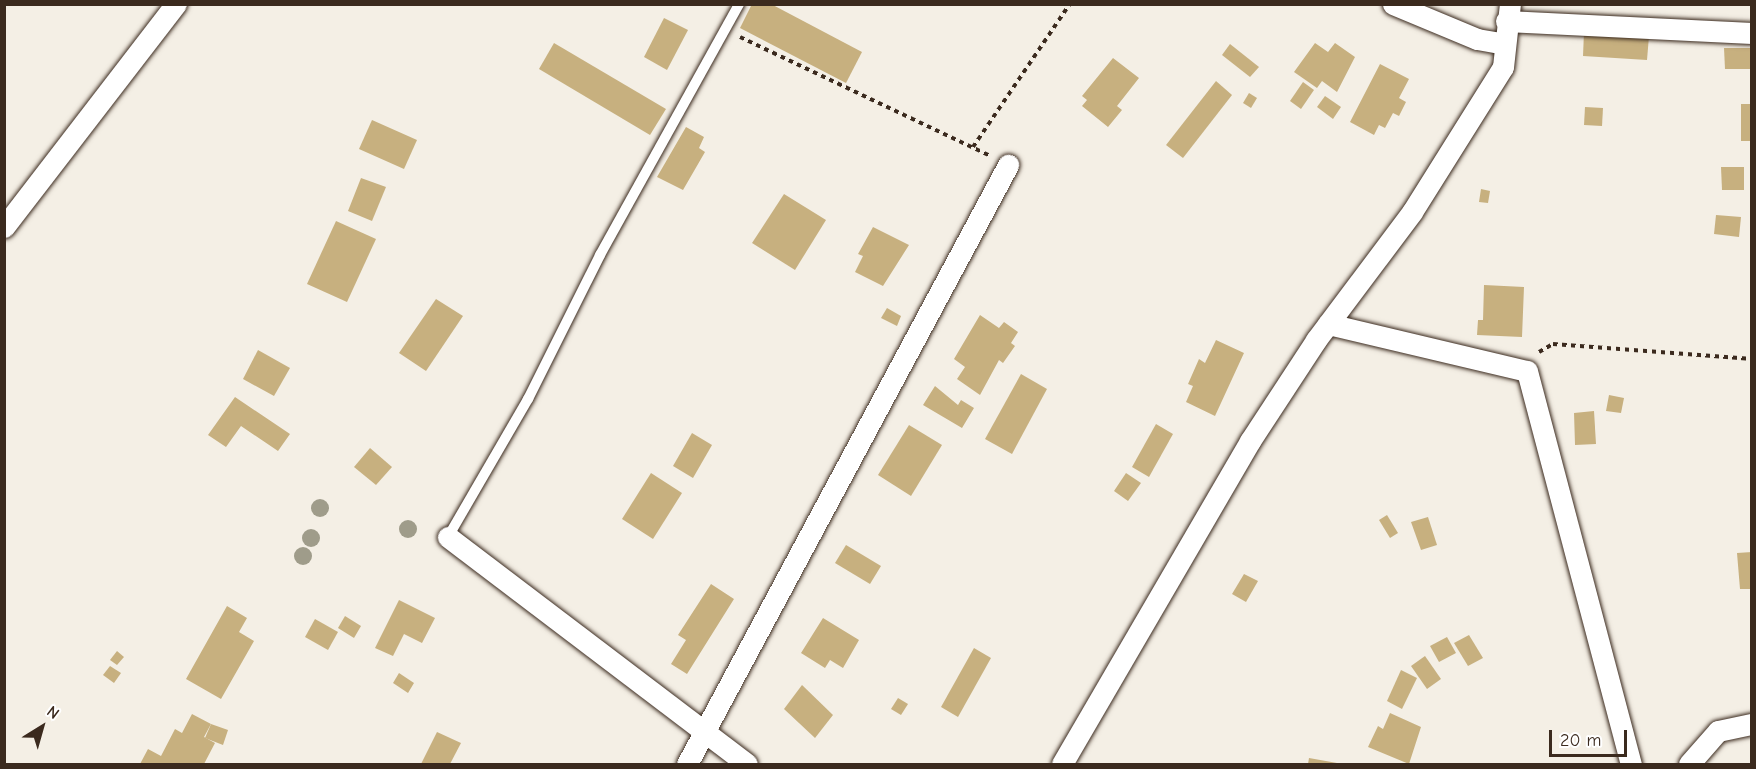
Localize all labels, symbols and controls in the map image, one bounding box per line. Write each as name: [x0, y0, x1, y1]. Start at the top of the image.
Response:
north arrow: [12, 697, 72, 757]
text: N: [43, 702, 62, 723]
scale bar: [1552, 718, 1630, 756]
text: 20 m: [1560, 730, 1601, 751]

